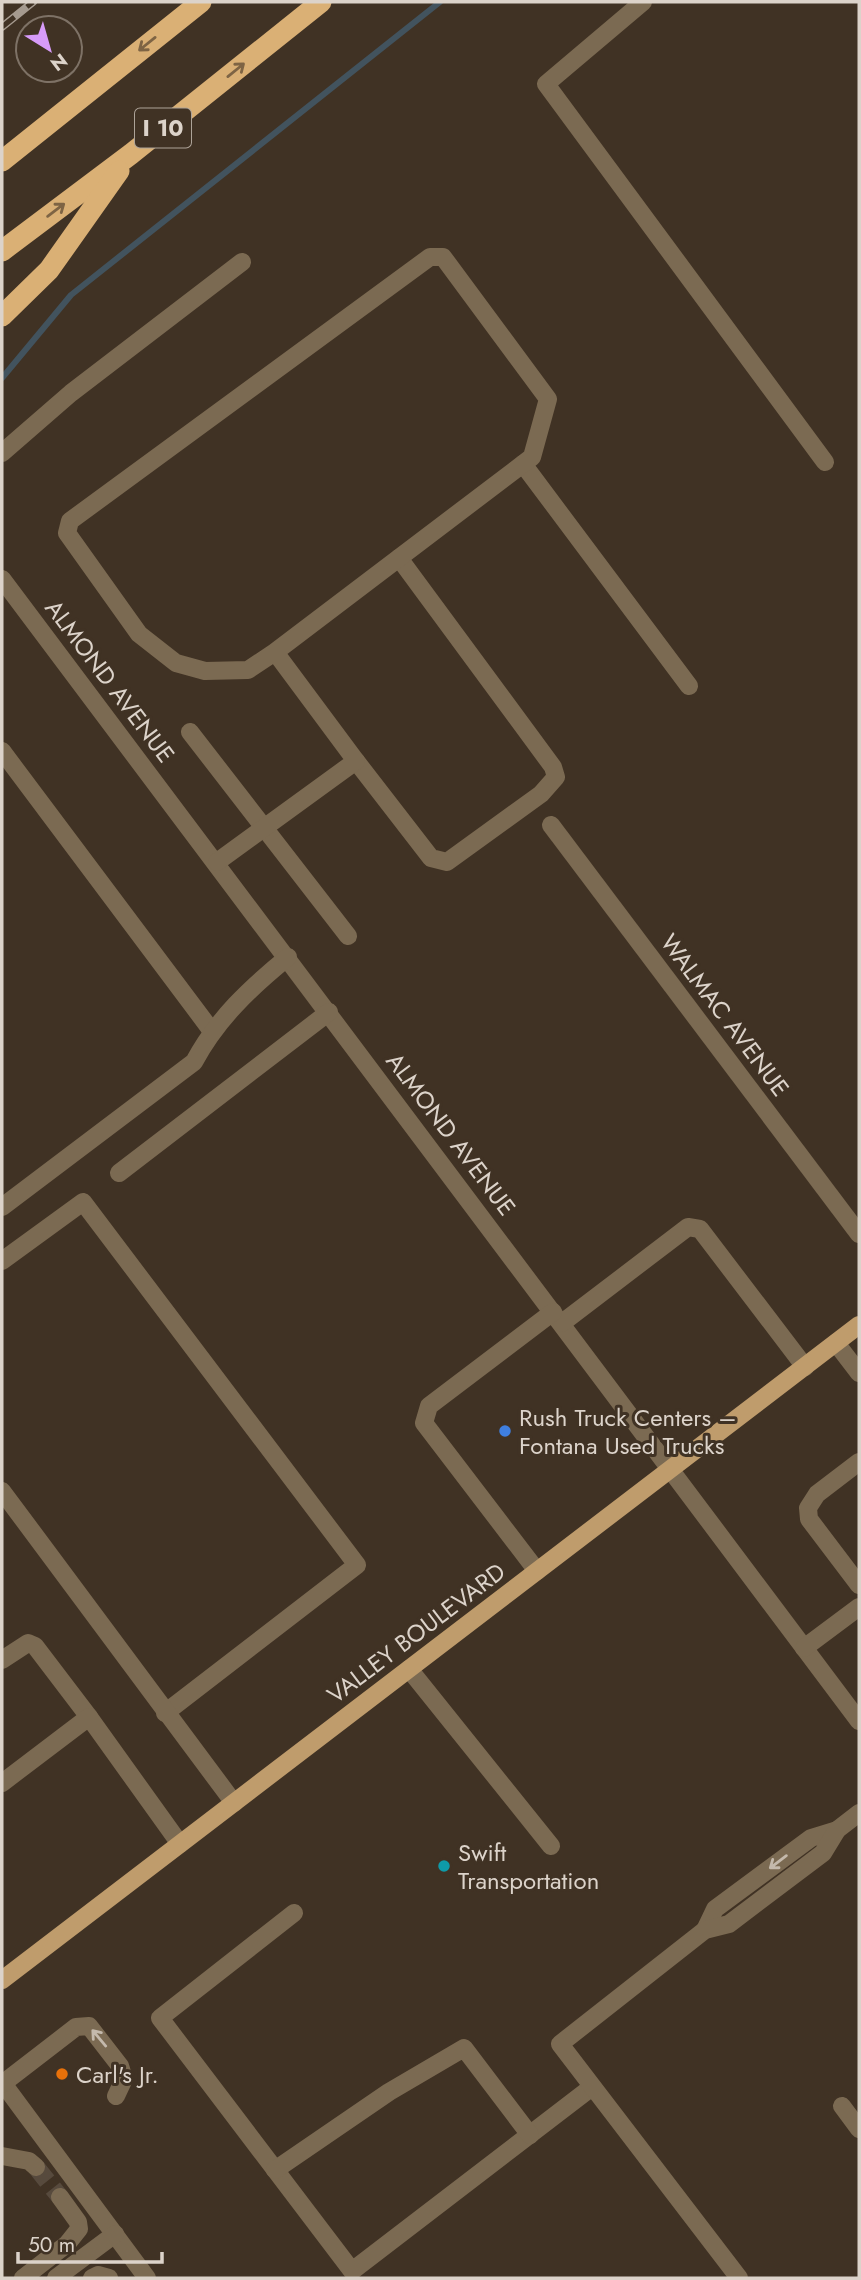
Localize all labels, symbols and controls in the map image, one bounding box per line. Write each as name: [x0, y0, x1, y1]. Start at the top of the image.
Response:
north arrow: [14, 14, 84, 84]
one-way arrow: [139, 37, 157, 52]
text: N: [45, 47, 73, 78]
one-way arrow: [226, 62, 244, 78]
road number: I 10: [135, 108, 191, 148]
one-way arrow: [47, 203, 66, 218]
street label: ALMOND AVENUE: [37, 592, 183, 770]
street label: WALMAC AVENUE: [652, 926, 798, 1104]
street label: ALMOND AVENUE: [378, 1045, 524, 1223]
place label: Rush Truck Centers – Fontana Used Trucks: [519, 1400, 736, 1463]
marker: Rush Truck Centers – Fontana Used Trucks: [497, 1423, 513, 1439]
street label: VALLEY BOULEVARD: [320, 1554, 512, 1712]
place label: Swift Transportation: [458, 1835, 599, 1898]
one-way arrow: [769, 1855, 788, 1870]
marker: Swift Transportation: [436, 1858, 452, 1874]
one-way arrow: [91, 2029, 107, 2047]
place label: Carl's Jr.: [76, 2057, 159, 2092]
marker: Carl's Jr.: [54, 2066, 70, 2082]
scale bar: [18, 2220, 161, 2264]
text: 50 m: [28, 2230, 75, 2260]

